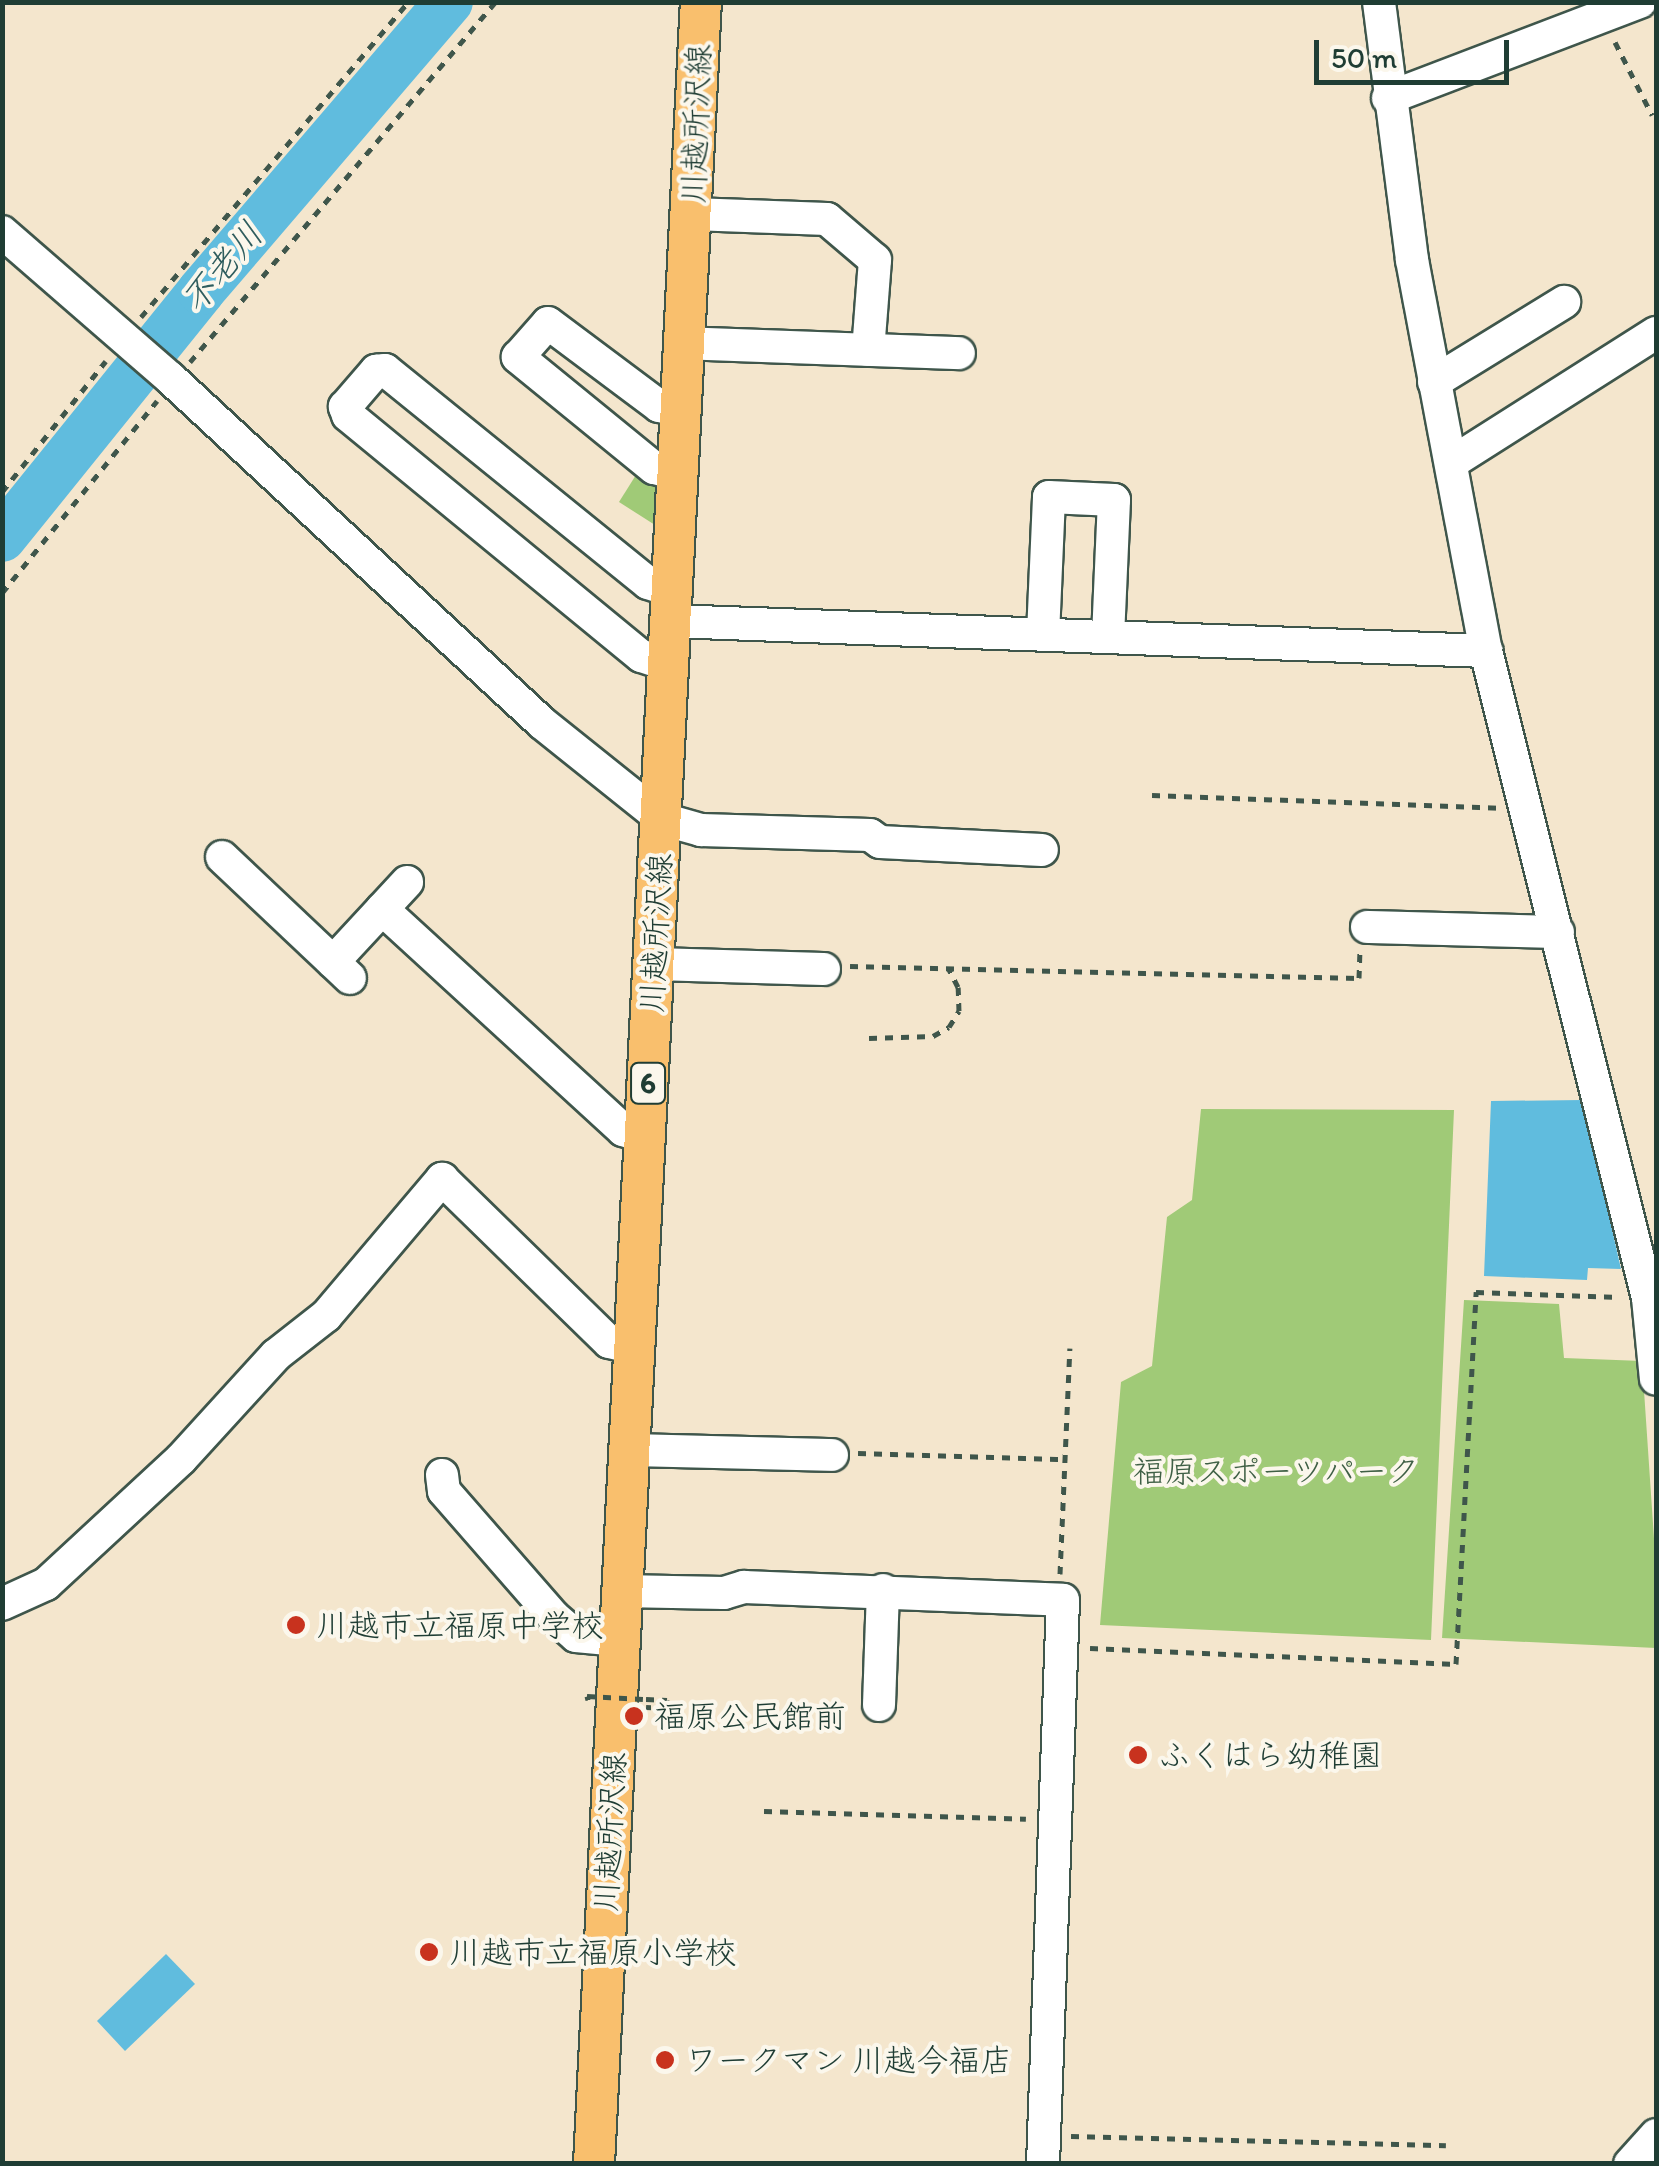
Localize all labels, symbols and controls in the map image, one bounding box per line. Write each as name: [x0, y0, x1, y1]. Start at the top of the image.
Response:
scale bar: [1319, 20, 1514, 82]
text: 50 m: [1331, 39, 1397, 76]
street label: 川越所沢線: [674, 43, 718, 205]
water label: 不老川: [172, 213, 272, 321]
street label: 川越所沢線: [633, 852, 679, 1014]
road number: 6: [628, 1058, 668, 1108]
park label: 福原スポーツパーク: [1132, 1452, 1420, 1490]
place label: 川越市立福原中学校: [316, 1606, 604, 1644]
marker: 川越市立福原中学校: [285, 1614, 307, 1636]
place label: 福原公民館前: [654, 1697, 846, 1735]
marker: 福原公民館前: [623, 1705, 645, 1727]
place label: ふくはら幼稚園: [1158, 1736, 1382, 1774]
marker: ふくはら幼稚園: [1127, 1744, 1149, 1766]
street label: 川越所沢線: [587, 1751, 633, 1913]
place label: 川越市立福原小学校: [449, 1933, 737, 1971]
marker: 川越市立福原小学校: [418, 1941, 440, 1963]
place label: ワークマン 川越今福店: [685, 2041, 1012, 2079]
marker: ワークマン 川越今福店: [654, 2049, 676, 2071]

